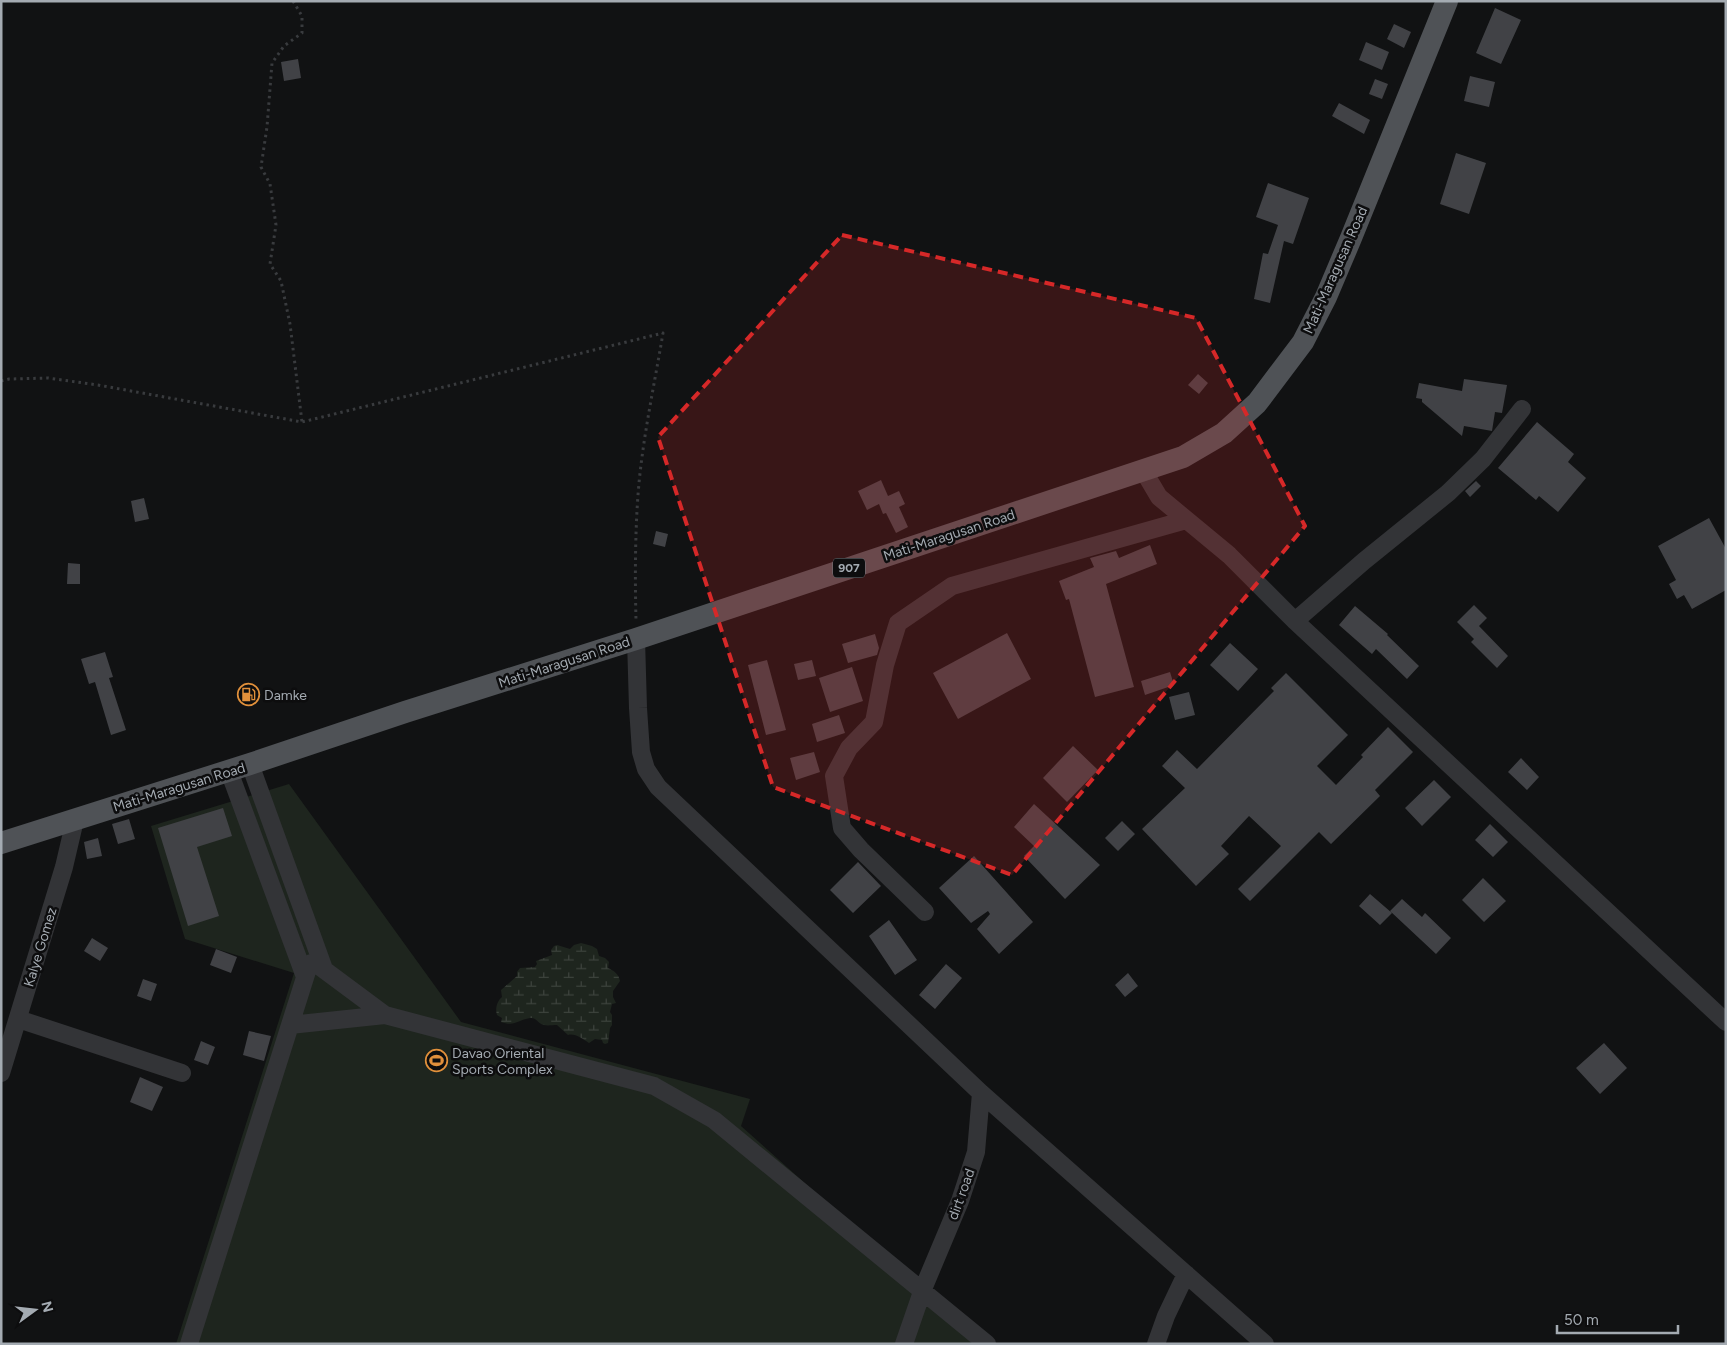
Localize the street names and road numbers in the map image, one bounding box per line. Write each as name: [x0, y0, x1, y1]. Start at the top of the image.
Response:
street label: Mati-Maragusan Road: [1300, 204, 1371, 336]
street label: Mati-Maragusan Road: [881, 506, 1017, 565]
road number: 907: [833, 558, 865, 578]
street label: Mati-Maragusan Road: [496, 633, 632, 692]
street label: Mati-Maragusan Road: [111, 759, 247, 816]
street label: Kalye Gomez: [20, 905, 61, 989]
street label: dirt road: [944, 1166, 979, 1222]

